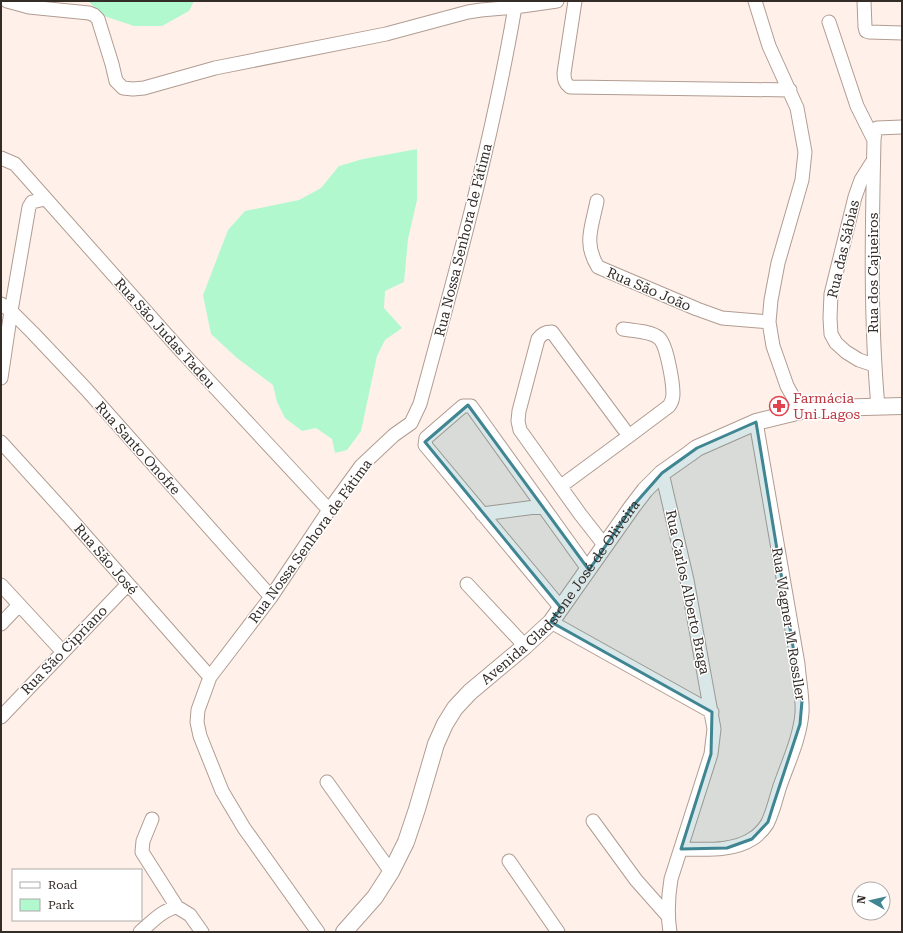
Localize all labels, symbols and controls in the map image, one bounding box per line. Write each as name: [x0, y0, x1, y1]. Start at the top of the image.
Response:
street label: Rua Nossa Senhora de Fátima: [431, 141, 495, 338]
street label: Rua das Sábias: [824, 198, 862, 300]
street label: Rua dos Cajueiros: [865, 212, 881, 333]
street label: Rua São João: [604, 264, 694, 314]
street label: Rua São Judas Tadeu: [111, 275, 219, 391]
place label: Farmácia Uni Lagos: [793, 390, 861, 422]
pharmacy icon: Farmácia Uni Lagos: [768, 395, 790, 417]
street label: Rua Santo Onofre: [92, 398, 184, 498]
street label: Rua Nossa Senhora de Fátima: [245, 456, 375, 626]
street label: Avenida Gladstone José de Oliveira: [478, 496, 643, 687]
street label: Rua Carlos Alberto Braga: [663, 508, 713, 676]
street label: Rua São José: [71, 520, 141, 598]
street label: Rua Wagner M Rossller: [769, 546, 809, 702]
street label: Rua São Cipriano: [18, 602, 110, 698]
legend: [12, 869, 142, 921]
text: Road: [48, 878, 78, 892]
north arrow: [851, 881, 891, 921]
text: N: [855, 894, 869, 905]
text: Park: [48, 898, 75, 912]

